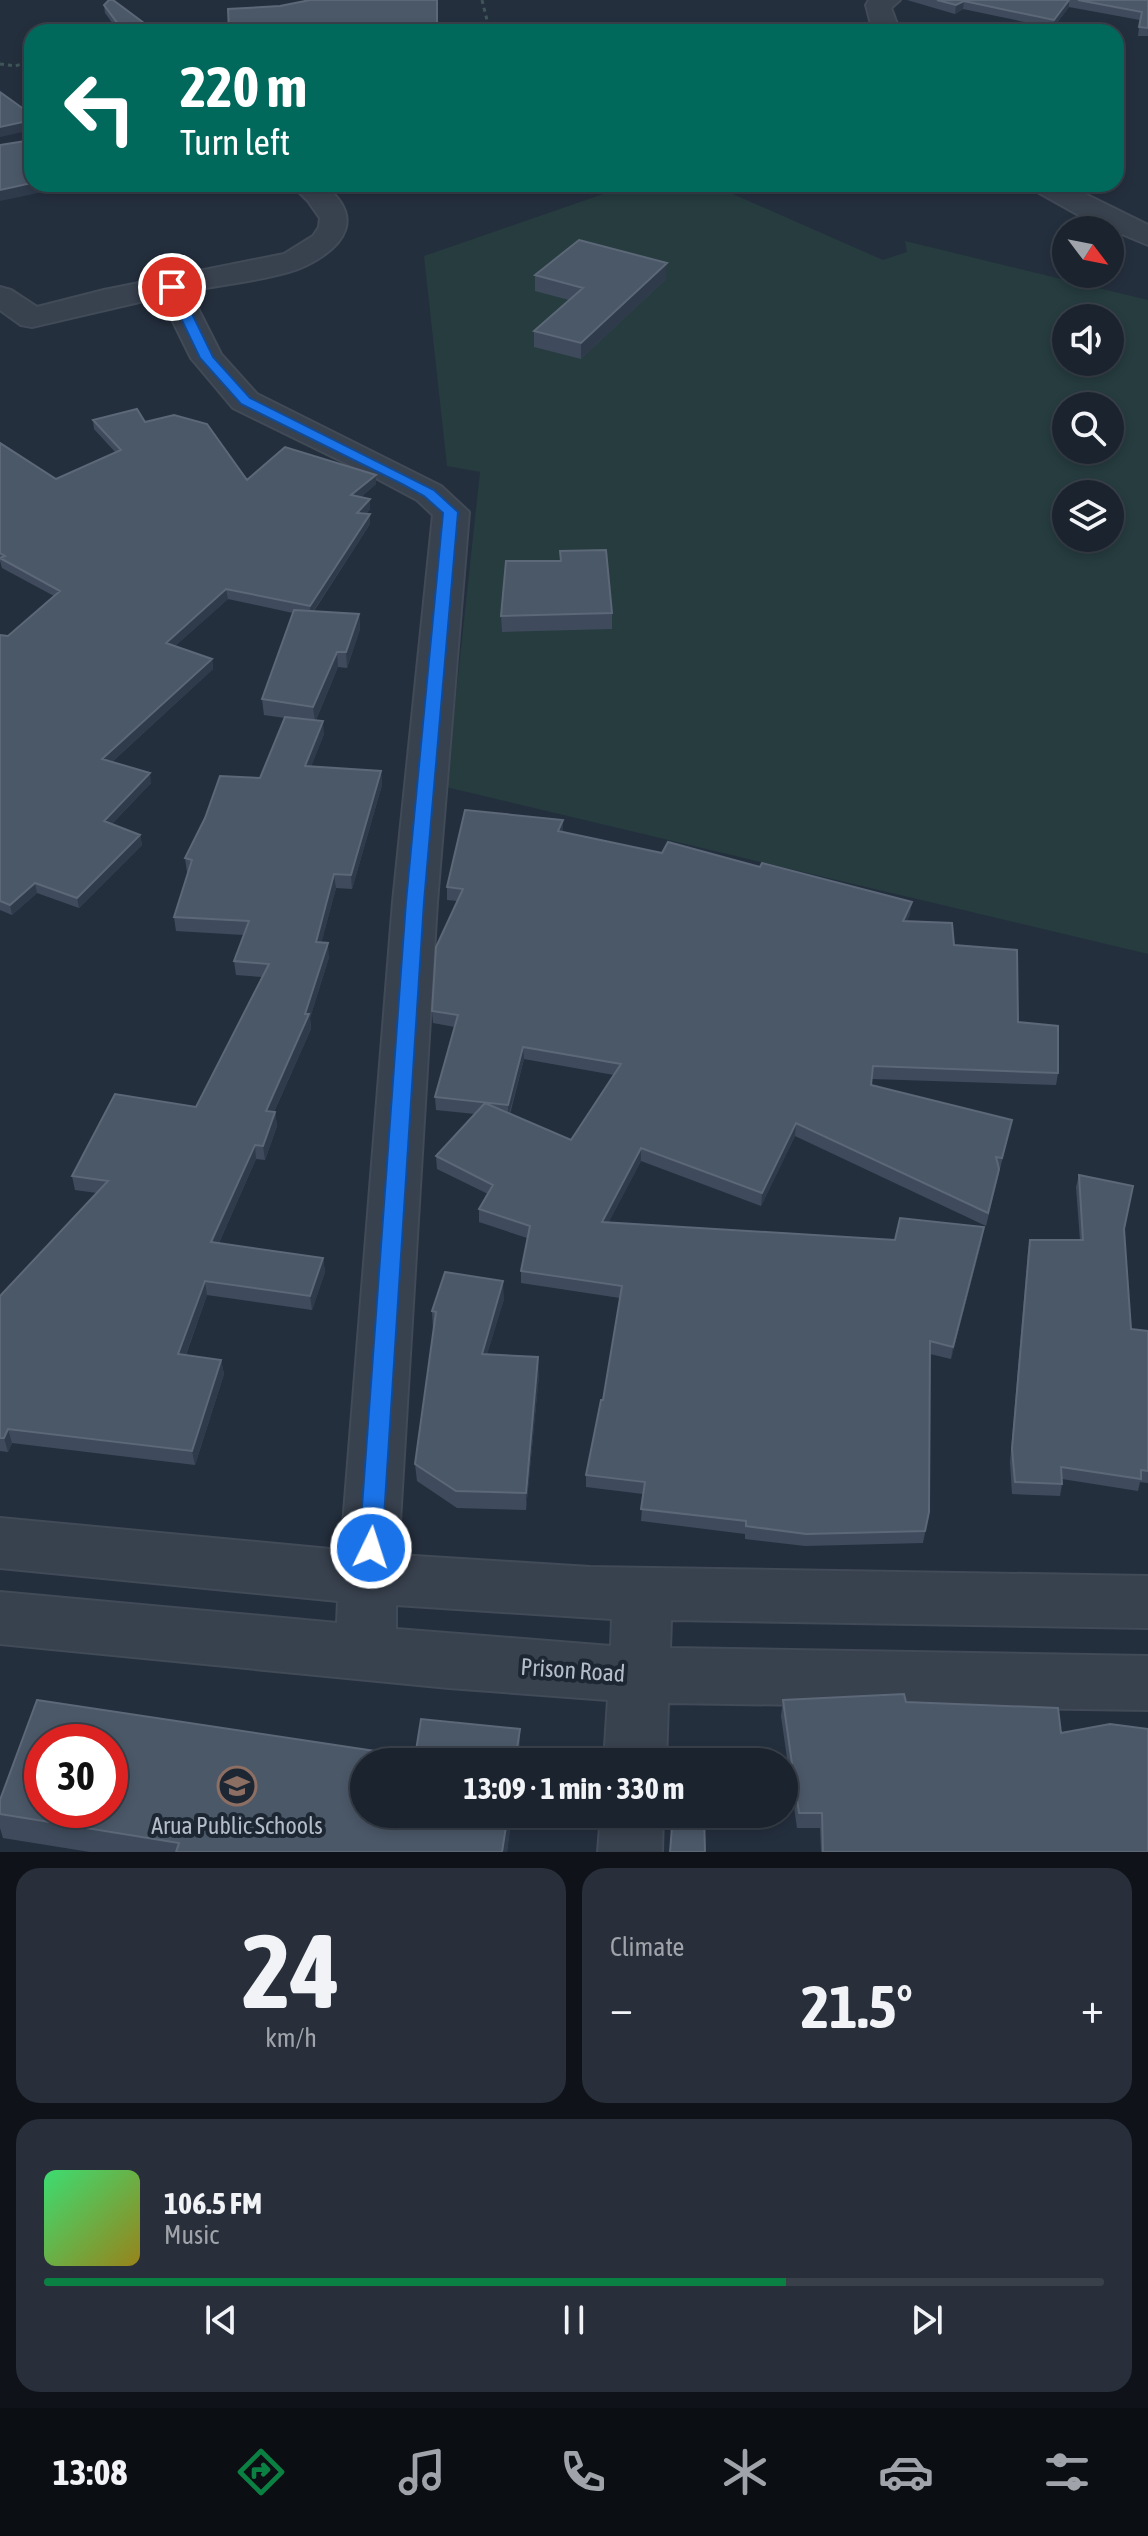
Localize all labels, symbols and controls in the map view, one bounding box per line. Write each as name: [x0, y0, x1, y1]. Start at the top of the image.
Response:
text: 220 m: [180, 55, 307, 119]
icon: left: [48, 56, 152, 160]
text: Turn left: [180, 121, 290, 163]
north arrow: [1052, 216, 1124, 288]
map controls: [1052, 216, 1124, 552]
pin: [138, 253, 206, 321]
icon: arrive: [150, 265, 194, 309]
button: sound: [1052, 304, 1124, 376]
button: search: [1052, 392, 1124, 464]
button: layers: [1052, 480, 1124, 552]
position arrow: [329, 1506, 413, 1590]
street label: Prison Road: [520, 1653, 626, 1687]
speed limit sign: 30: [24, 1724, 128, 1828]
school or university icon: Arua Public Schools: [216, 1765, 258, 1807]
text: 13:09 · 1 min · 330 m: [464, 1771, 684, 1805]
place label: Arua Public Schools: [151, 1812, 323, 1839]
text: 24: [242, 1911, 340, 2030]
text: Climate: [610, 1932, 684, 1962]
text: 21.5°: [801, 1972, 913, 2041]
text: −: [610, 1982, 633, 2032]
text: +: [1081, 1982, 1104, 2032]
text: km/h: [265, 2023, 317, 2053]
text: 106.5 FM: [164, 2186, 262, 2220]
text: Music: [164, 2220, 219, 2250]
icon: previous: [199, 2298, 243, 2342]
icon: pause: [552, 2298, 596, 2342]
icon: next: [905, 2298, 949, 2342]
icon: directions: [233, 2444, 289, 2500]
icon: music: [394, 2444, 450, 2500]
icon: phone: [555, 2444, 611, 2500]
icon: climate: [717, 2444, 773, 2500]
icon: car: [878, 2444, 934, 2500]
icon: filters: [1039, 2444, 1095, 2500]
text: 13:08: [53, 2451, 127, 2493]

